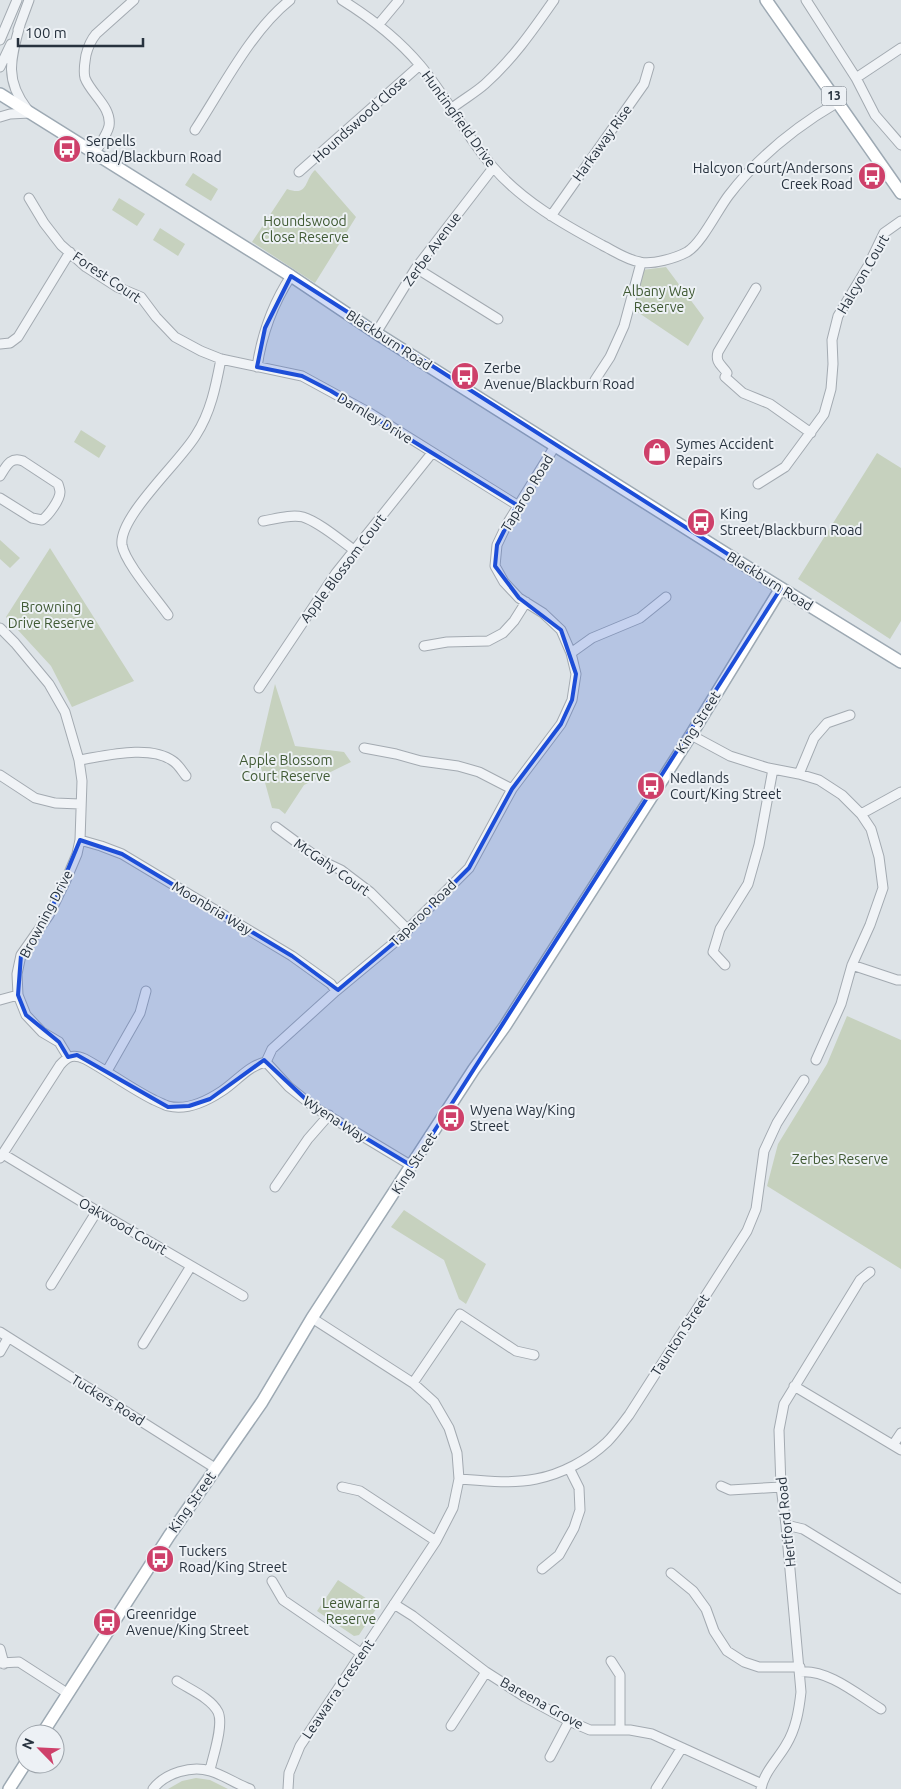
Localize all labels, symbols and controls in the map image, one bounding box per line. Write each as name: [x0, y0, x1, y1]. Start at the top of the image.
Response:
scale bar: [18, 15, 142, 47]
text: 100 m: [25, 24, 67, 41]
street label: Huntingfield Drive: [419, 68, 499, 170]
street label: Houndswood Close: [310, 73, 410, 165]
road number: 13: [822, 86, 846, 105]
street label: Harkaway Rise: [569, 102, 635, 184]
place label: Serpells Road/Blackburn Road: [86, 133, 222, 165]
bus stop icon: Serpells Road/Blackburn Road: [52, 134, 82, 164]
place label: Halcyon Court/Andersons Creek Road: [693, 160, 853, 192]
bus stop icon: Halcyon Court/Andersons Creek Road: [857, 161, 887, 191]
street label: Zerbe Avenue: [400, 209, 464, 289]
park label: Houndswood Close Reserve: [261, 213, 349, 245]
street label: Halcyon Court: [834, 231, 892, 317]
street label: Forest Court: [70, 248, 145, 306]
park label: Albany Way Reserve: [623, 283, 696, 315]
street label: Blackburn Road: [343, 307, 435, 373]
place label: Zerbe Avenue/Blackburn Road: [484, 360, 635, 392]
bus stop icon: Zerbe Avenue/Blackburn Road: [450, 361, 480, 391]
street label: Darnley Drive: [335, 389, 415, 447]
place label: Symes Accident Repairs: [676, 436, 774, 468]
shop icon: Symes Accident Repairs: [642, 437, 672, 467]
street label: Taparoo Road: [498, 452, 556, 534]
place label: King Street/Blackburn Road: [720, 506, 863, 538]
bus stop icon: King Street/Blackburn Road: [686, 507, 716, 537]
street label: Apple Blossom Court: [297, 510, 389, 626]
street label: Blackburn Road: [724, 548, 816, 614]
park label: Browning Drive Reserve: [8, 599, 94, 631]
street label: King Street: [673, 687, 724, 756]
park label: Apple Blossom Court Reserve: [239, 752, 333, 784]
place label: Nedlands Court/King Street: [670, 770, 782, 802]
bus stop icon: Nedlands Court/King Street: [636, 771, 666, 801]
street label: McGahy Court: [291, 835, 373, 899]
street label: Browning Drive: [16, 867, 76, 961]
street label: Taparoo Road: [387, 877, 459, 949]
street label: Moonbria Way: [169, 878, 255, 938]
street label: Wyena Way: [300, 1093, 370, 1146]
place label: Wyena Way/King Street: [470, 1102, 576, 1134]
bus stop icon: Wyena Way/King Street: [436, 1103, 466, 1133]
street label: King Street: [388, 1129, 440, 1197]
park label: Zerbes Reserve: [792, 1151, 888, 1167]
street label: Oakwood Court: [76, 1194, 170, 1258]
street label: Taunton Street: [648, 1291, 713, 1379]
street label: Tuckers Road: [68, 1371, 148, 1429]
street label: King Street: [165, 1468, 219, 1535]
street label: Hertford Road: [773, 1476, 799, 1568]
place label: Tuckers Road/King Street: [179, 1543, 287, 1575]
bus stop icon: Tuckers Road/King Street: [145, 1544, 175, 1574]
park label: Leawarra Reserve: [322, 1595, 380, 1627]
place label: Greenridge Avenue/King Street: [126, 1606, 249, 1638]
bus stop icon: Greenridge Avenue/King Street: [92, 1607, 122, 1637]
street label: Leawarra Crescent: [299, 1636, 377, 1742]
street label: Bareena Grove: [498, 1674, 586, 1732]
north arrow: [15, 1724, 65, 1774]
text: N: [19, 1736, 38, 1752]

